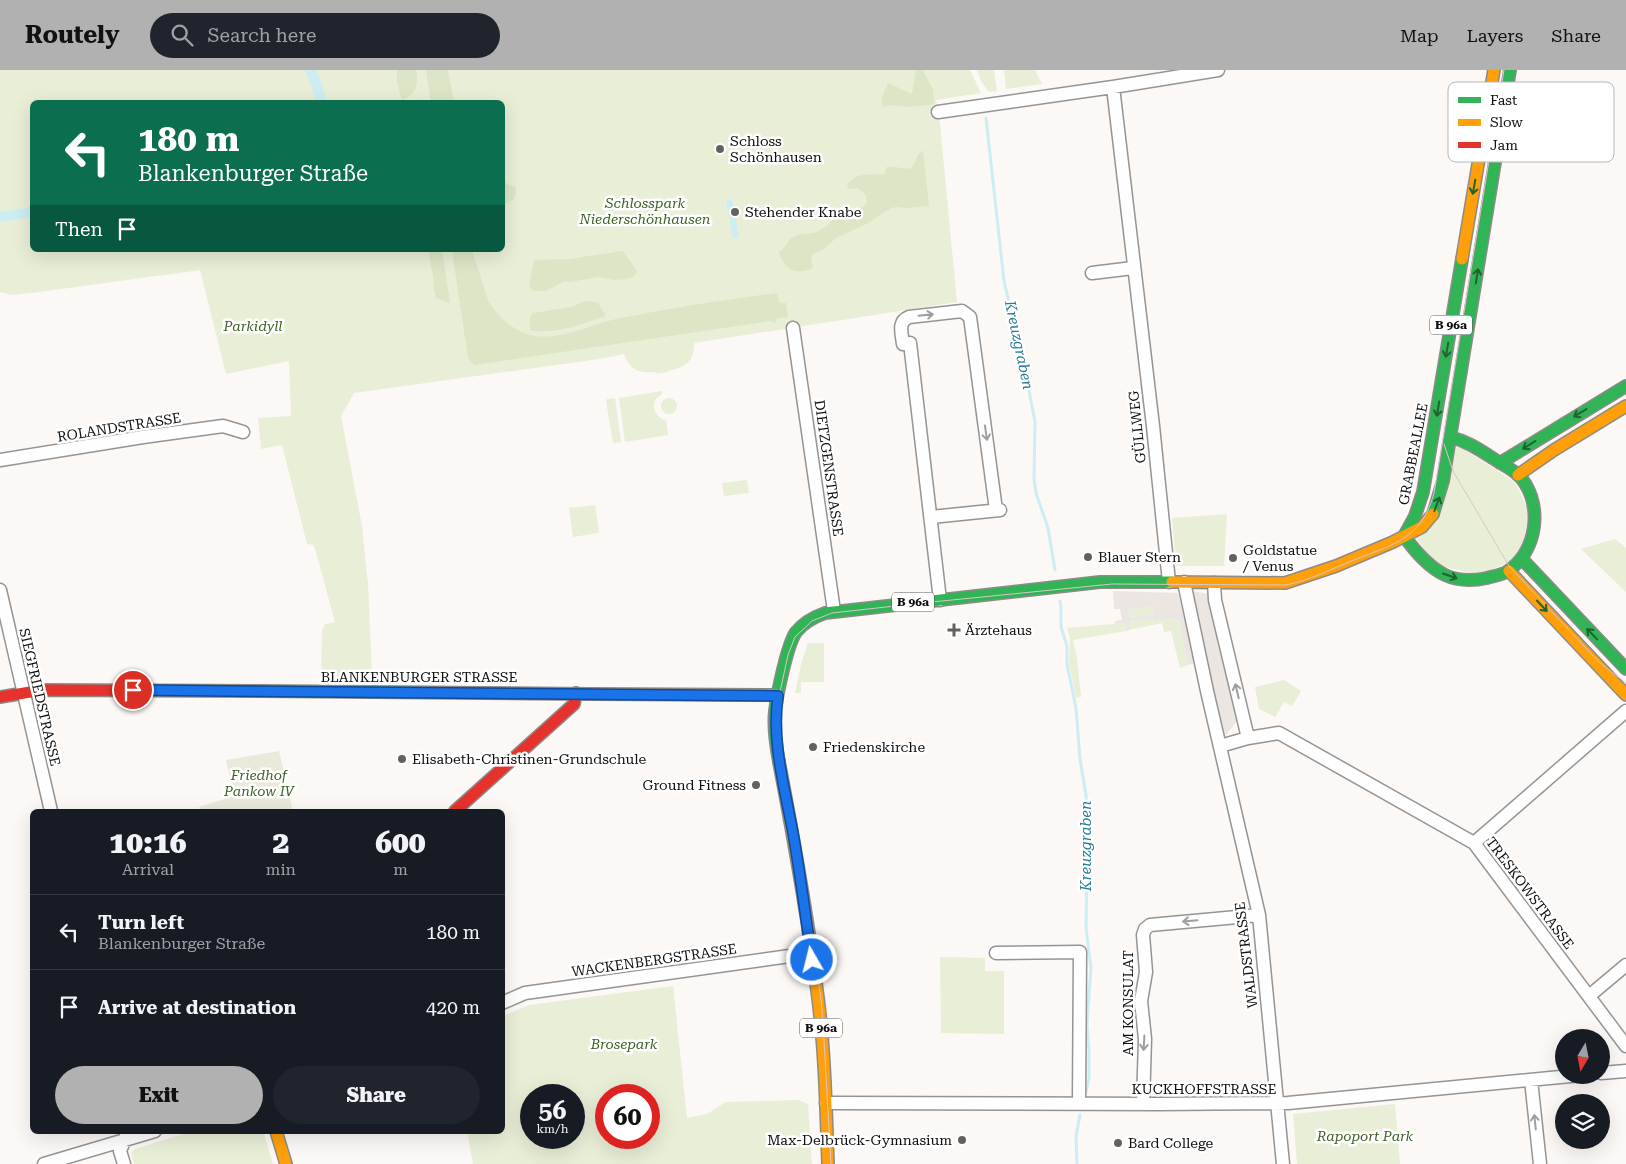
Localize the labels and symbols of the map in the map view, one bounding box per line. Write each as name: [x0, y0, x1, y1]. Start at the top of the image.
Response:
legend: [1448, 82, 1614, 162]
text: Fast: [1490, 92, 1517, 108]
text: Slow: [1490, 114, 1523, 130]
place label: Schloss Schönhausen: [730, 133, 822, 165]
text: Jam: [1490, 137, 1518, 153]
marker: Schloss Schönhausen: [714, 143, 726, 155]
one-way arrow: [1469, 179, 1479, 195]
park label: Schlosspark Niederschönhausen: [579, 195, 711, 227]
place label: Stehender Knabe: [745, 204, 862, 220]
marker: Stehender Knabe: [729, 206, 741, 218]
one-way arrow: [1472, 269, 1482, 285]
water label: Kreuzgraben: [1001, 298, 1037, 391]
one-way arrow: [918, 310, 934, 320]
road number: B 96a: [1430, 316, 1472, 334]
park label: Parkidyll: [223, 318, 282, 334]
one-way arrow: [1442, 342, 1452, 358]
street label: GÜLLWEG: [1125, 390, 1149, 464]
street label: DIETZGENSTRASSE: [811, 399, 847, 537]
one-way arrow: [1432, 400, 1442, 416]
street label: GRABBEALLEE: [1395, 402, 1431, 506]
street label: ROLANDSTRASSE: [56, 409, 182, 445]
one-way arrow: [1573, 409, 1588, 419]
one-way arrow: [981, 424, 991, 440]
one-way arrow: [1522, 440, 1536, 450]
one-way arrow: [1433, 496, 1442, 512]
place label: Goldstatue / Venus: [1242, 542, 1317, 574]
place label: Blauer Stern: [1098, 549, 1181, 565]
marker: Blauer Stern: [1082, 551, 1094, 563]
marker: Goldstatue / Venus: [1227, 552, 1239, 564]
one-way arrow: [1442, 572, 1457, 581]
road number: B 96a: [892, 592, 934, 612]
one-way arrow: [1536, 600, 1548, 613]
place label: Ärztehaus: [965, 622, 1032, 638]
marker: Ärztehaus: [947, 623, 961, 637]
street label: SIEGFRIEDSTRASSE: [16, 627, 64, 767]
one-way arrow: [1586, 627, 1598, 640]
pin: [112, 669, 154, 711]
street label: BLANKENBURGER STRASSE: [321, 669, 517, 685]
one-way arrow: [1232, 683, 1241, 699]
place label: Friedenskirche: [823, 739, 925, 755]
marker: Friedenskirche: [807, 741, 819, 753]
place label: Elisabeth-Christinen-Grundschule: [412, 751, 647, 767]
marker: Elisabeth-Christinen-Grundschule: [396, 753, 408, 765]
park label: Friedhof Pankow IV: [223, 767, 296, 799]
place label: Ground Fitness: [643, 777, 746, 793]
marker: Ground Fitness: [750, 779, 762, 791]
water label: Kreuzgraben: [1077, 801, 1095, 892]
street label: TRESKOWSTRASSE: [1483, 834, 1577, 952]
street label: WALDSTRASSE: [1232, 901, 1260, 1009]
one-way arrow: [1183, 916, 1199, 926]
position arrow: [785, 933, 837, 985]
street label: WACKENBERGSTRASSE: [570, 940, 738, 980]
street label: AM KONSULAT: [1120, 950, 1136, 1056]
road number: B 96a: [800, 1018, 842, 1038]
north arrow: [1555, 1029, 1610, 1084]
one-way arrow: [1139, 1035, 1148, 1051]
park label: Brosepark: [590, 1036, 658, 1052]
street label: KUCKHOFFSTRASSE: [1131, 1081, 1277, 1097]
speed limit sign: 60: [595, 1084, 660, 1149]
one-way arrow: [1531, 1114, 1540, 1130]
park label: Rapoport Park: [1316, 1128, 1414, 1144]
place label: Max-Delbrück-Gymnasium: [767, 1132, 952, 1148]
marker: Max-Delbrück-Gymnasium: [956, 1134, 968, 1146]
place label: Bard College: [1128, 1135, 1214, 1151]
marker: Bard College: [1112, 1137, 1124, 1149]

